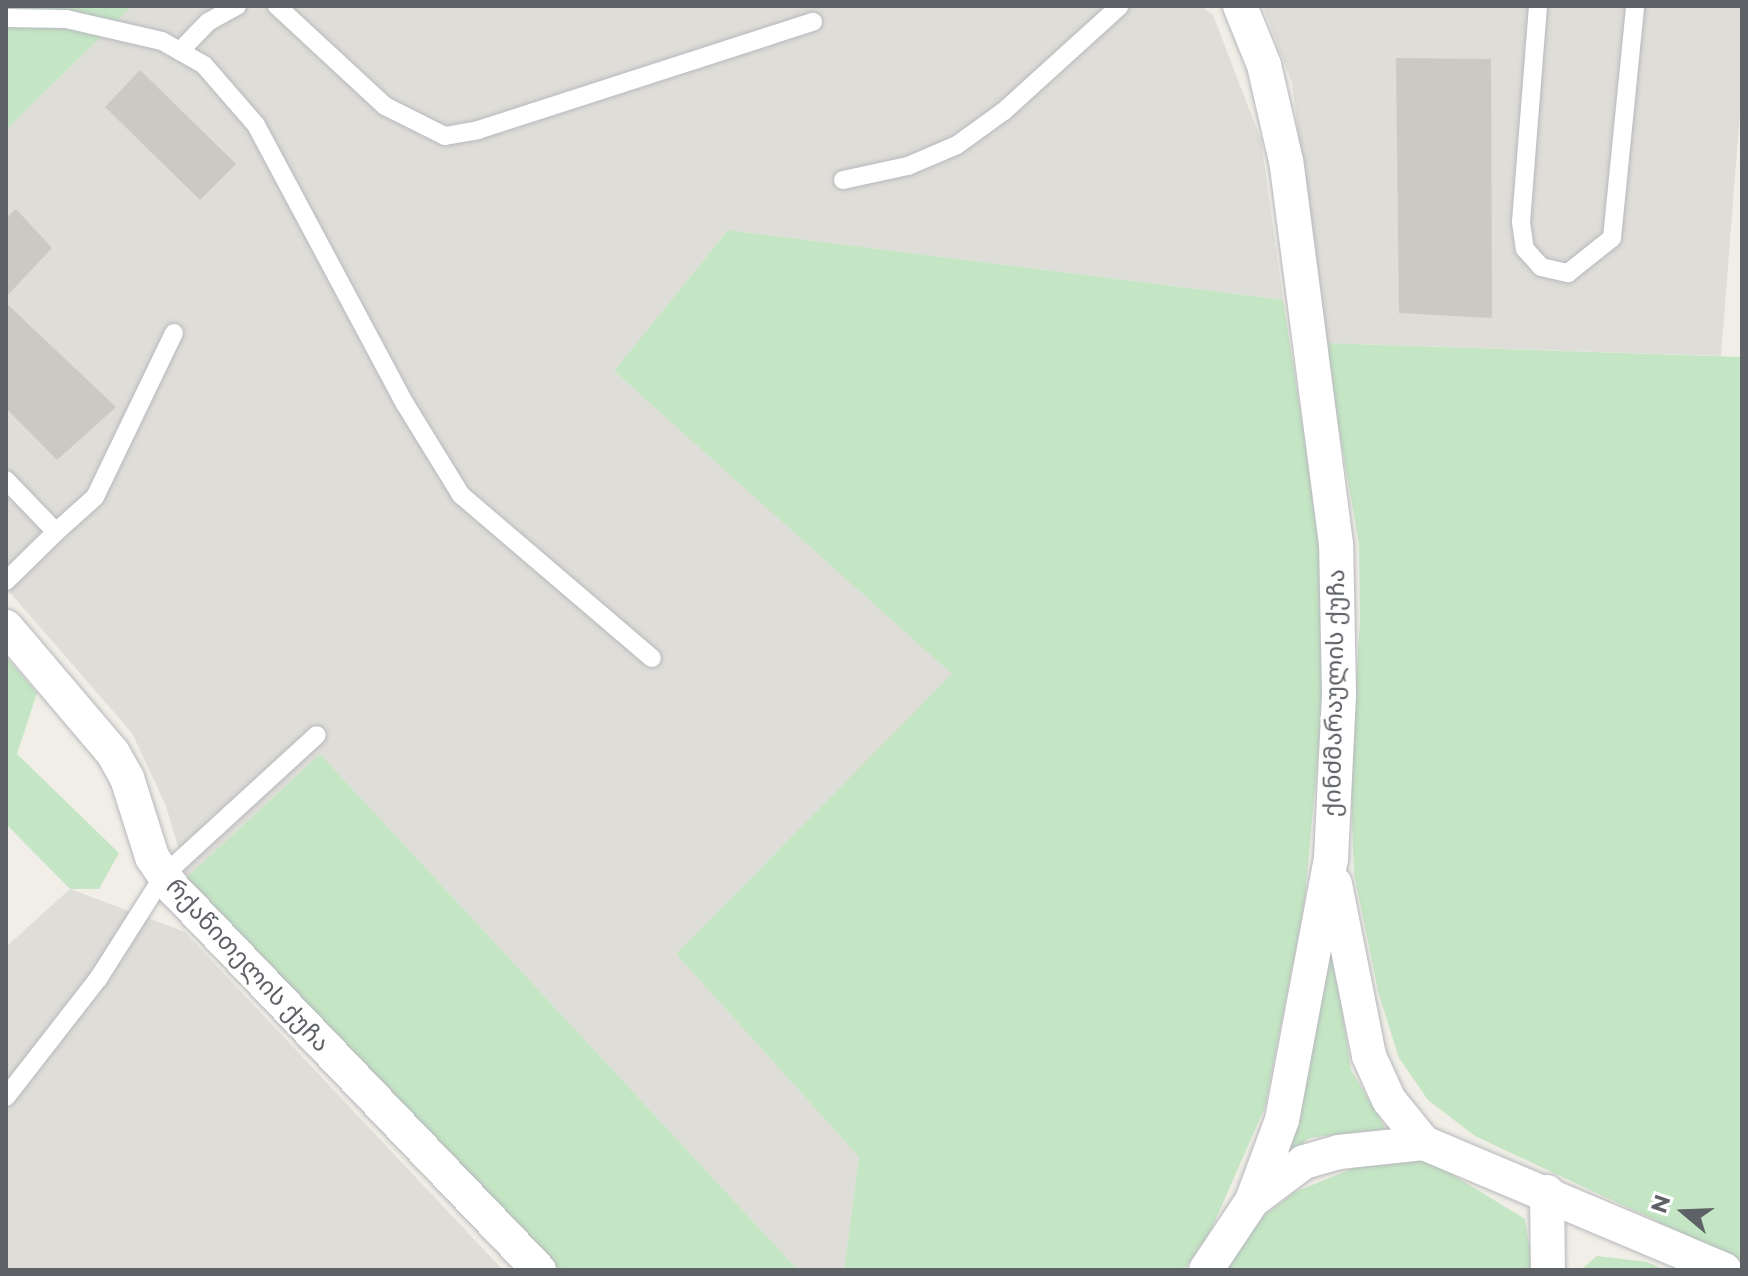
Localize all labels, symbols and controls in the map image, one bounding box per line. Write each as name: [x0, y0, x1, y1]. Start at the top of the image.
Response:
street label: ქინძმარაულის ქუჩა: [1317, 569, 1351, 817]
street label: რქაწითელის ქუჩა: [160, 872, 336, 1058]
north arrow: [1644, 1172, 1724, 1252]
text: N: [1645, 1191, 1676, 1217]

